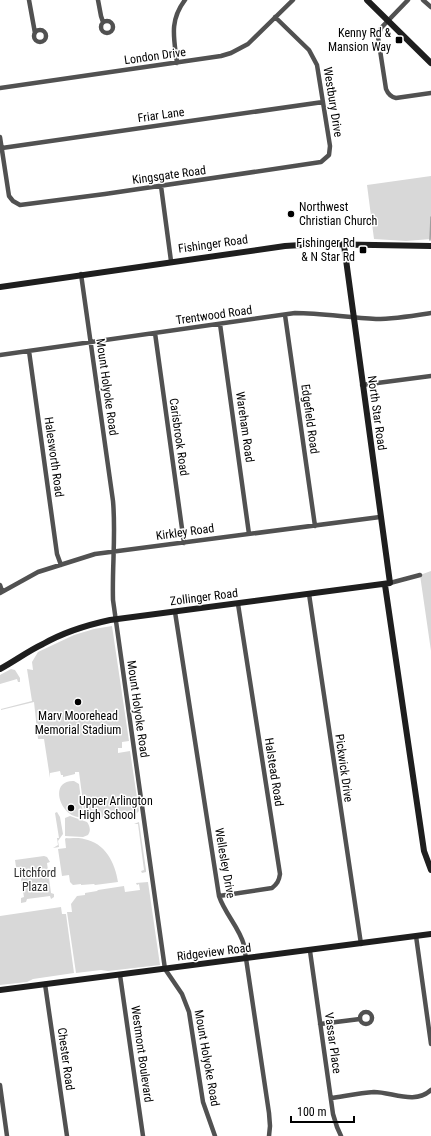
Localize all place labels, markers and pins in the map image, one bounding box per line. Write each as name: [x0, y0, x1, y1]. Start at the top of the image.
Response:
place label: Kenny Rd & Mansion Way: [328, 26, 391, 54]
marker: Kenny Rd & Mansion Way: [394, 35, 404, 45]
place label: Northwest Christian Church: [299, 200, 378, 228]
marker: Northwest Christian Church: [286, 209, 296, 219]
place label: Fishinger Rd & N Star Rd: [296, 236, 355, 264]
marker: Fishinger Rd & N Star Rd: [358, 245, 368, 255]
marker: Marv Moorehead Memorial Stadium: [73, 697, 83, 707]
place label: Marv Moorehead Memorial Stadium: [35, 709, 121, 737]
place label: Upper Arlington High School: [79, 794, 153, 822]
marker: Upper Arlington High School: [66, 803, 76, 813]

